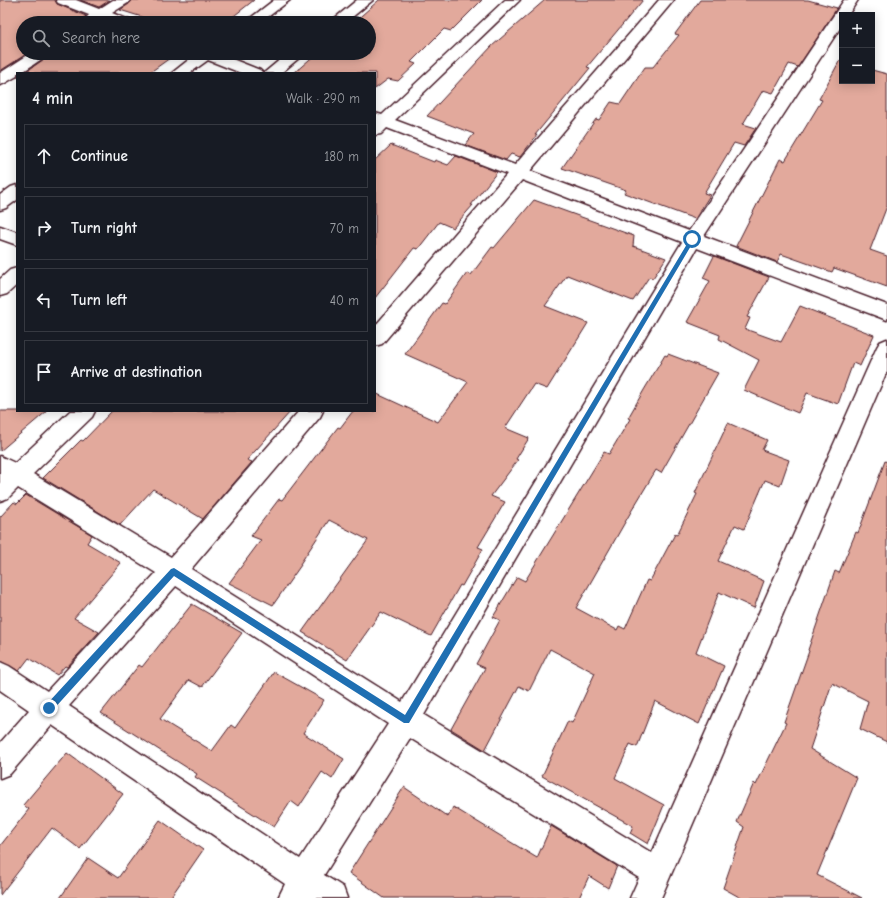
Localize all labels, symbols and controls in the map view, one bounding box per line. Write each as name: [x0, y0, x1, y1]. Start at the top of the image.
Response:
map controls: [839, 12, 875, 84]
button: +: [839, 12, 875, 48]
search box: [16, 16, 376, 60]
icon: search: [30, 27, 52, 49]
text: Search here: [62, 29, 140, 47]
button: −: [839, 48, 875, 84]
text: 4 min: [32, 89, 73, 108]
text: Walk · 290 m: [286, 91, 360, 106]
icon: ahead: [33, 145, 55, 167]
text: Continue: [71, 147, 128, 165]
text: 180 m: [324, 149, 359, 164]
icon: right: [33, 217, 55, 239]
text: Turn right: [71, 219, 137, 237]
text: 70 m: [330, 221, 359, 236]
route start: [683, 230, 701, 248]
icon: left: [33, 289, 55, 311]
text: Turn left: [71, 291, 127, 309]
text: 40 m: [330, 293, 359, 308]
icon: arrive: [33, 361, 55, 383]
text: Arrive at destination: [71, 363, 202, 381]
route end: [40, 699, 58, 717]

